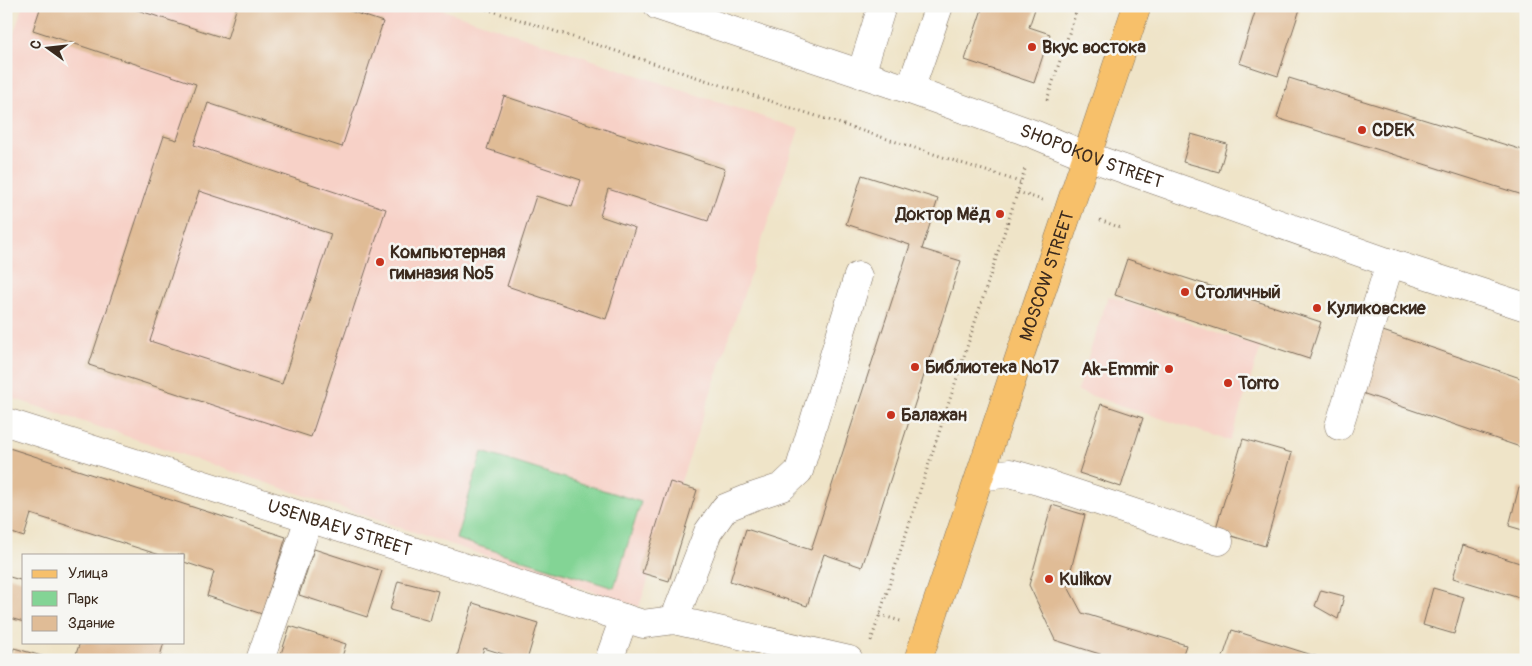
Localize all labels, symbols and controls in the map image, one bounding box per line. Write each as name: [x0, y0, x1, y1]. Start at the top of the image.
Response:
north arrow: [22, 22, 72, 72]
place label: Вкус востока: [1042, 36, 1146, 59]
text: С: [27, 38, 45, 51]
marker: Вкус востока: [1026, 41, 1038, 53]
street label: SHOPOKOV STREET: [1017, 119, 1166, 194]
place label: CDEK: [1372, 119, 1415, 142]
marker: CDEK: [1356, 124, 1368, 136]
place label: Доктор Мёд: [895, 203, 990, 226]
marker: Доктор Мёд: [994, 208, 1006, 220]
street label: MOSCOW STREET: [1015, 208, 1080, 344]
place label: Компьютерная гимназия №5: [389, 241, 506, 285]
marker: Компьютерная гимназия №5: [374, 256, 386, 268]
place label: Столичный: [1195, 281, 1281, 304]
marker: Столичный: [1179, 286, 1191, 298]
place label: Куликовские: [1327, 297, 1427, 320]
marker: Куликовские: [1311, 302, 1323, 314]
place label: Библиотека №17: [925, 356, 1060, 379]
place label: Ak-Emmir: [1081, 358, 1160, 381]
marker: Библиотека №17: [909, 361, 921, 373]
marker: Ak-Emmir: [1163, 363, 1175, 375]
place label: Torro: [1237, 372, 1279, 395]
marker: Torro: [1222, 377, 1234, 389]
place label: Балажан: [901, 404, 967, 427]
marker: Балажан: [885, 409, 897, 421]
street label: USENBAEV STREET: [265, 495, 414, 562]
legend: [22, 554, 185, 644]
text: Улица: [68, 564, 108, 583]
place label: Kulikov: [1059, 568, 1112, 591]
marker: Kulikov: [1043, 573, 1055, 585]
text: Парк: [68, 590, 99, 609]
text: Здание: [68, 614, 115, 633]

